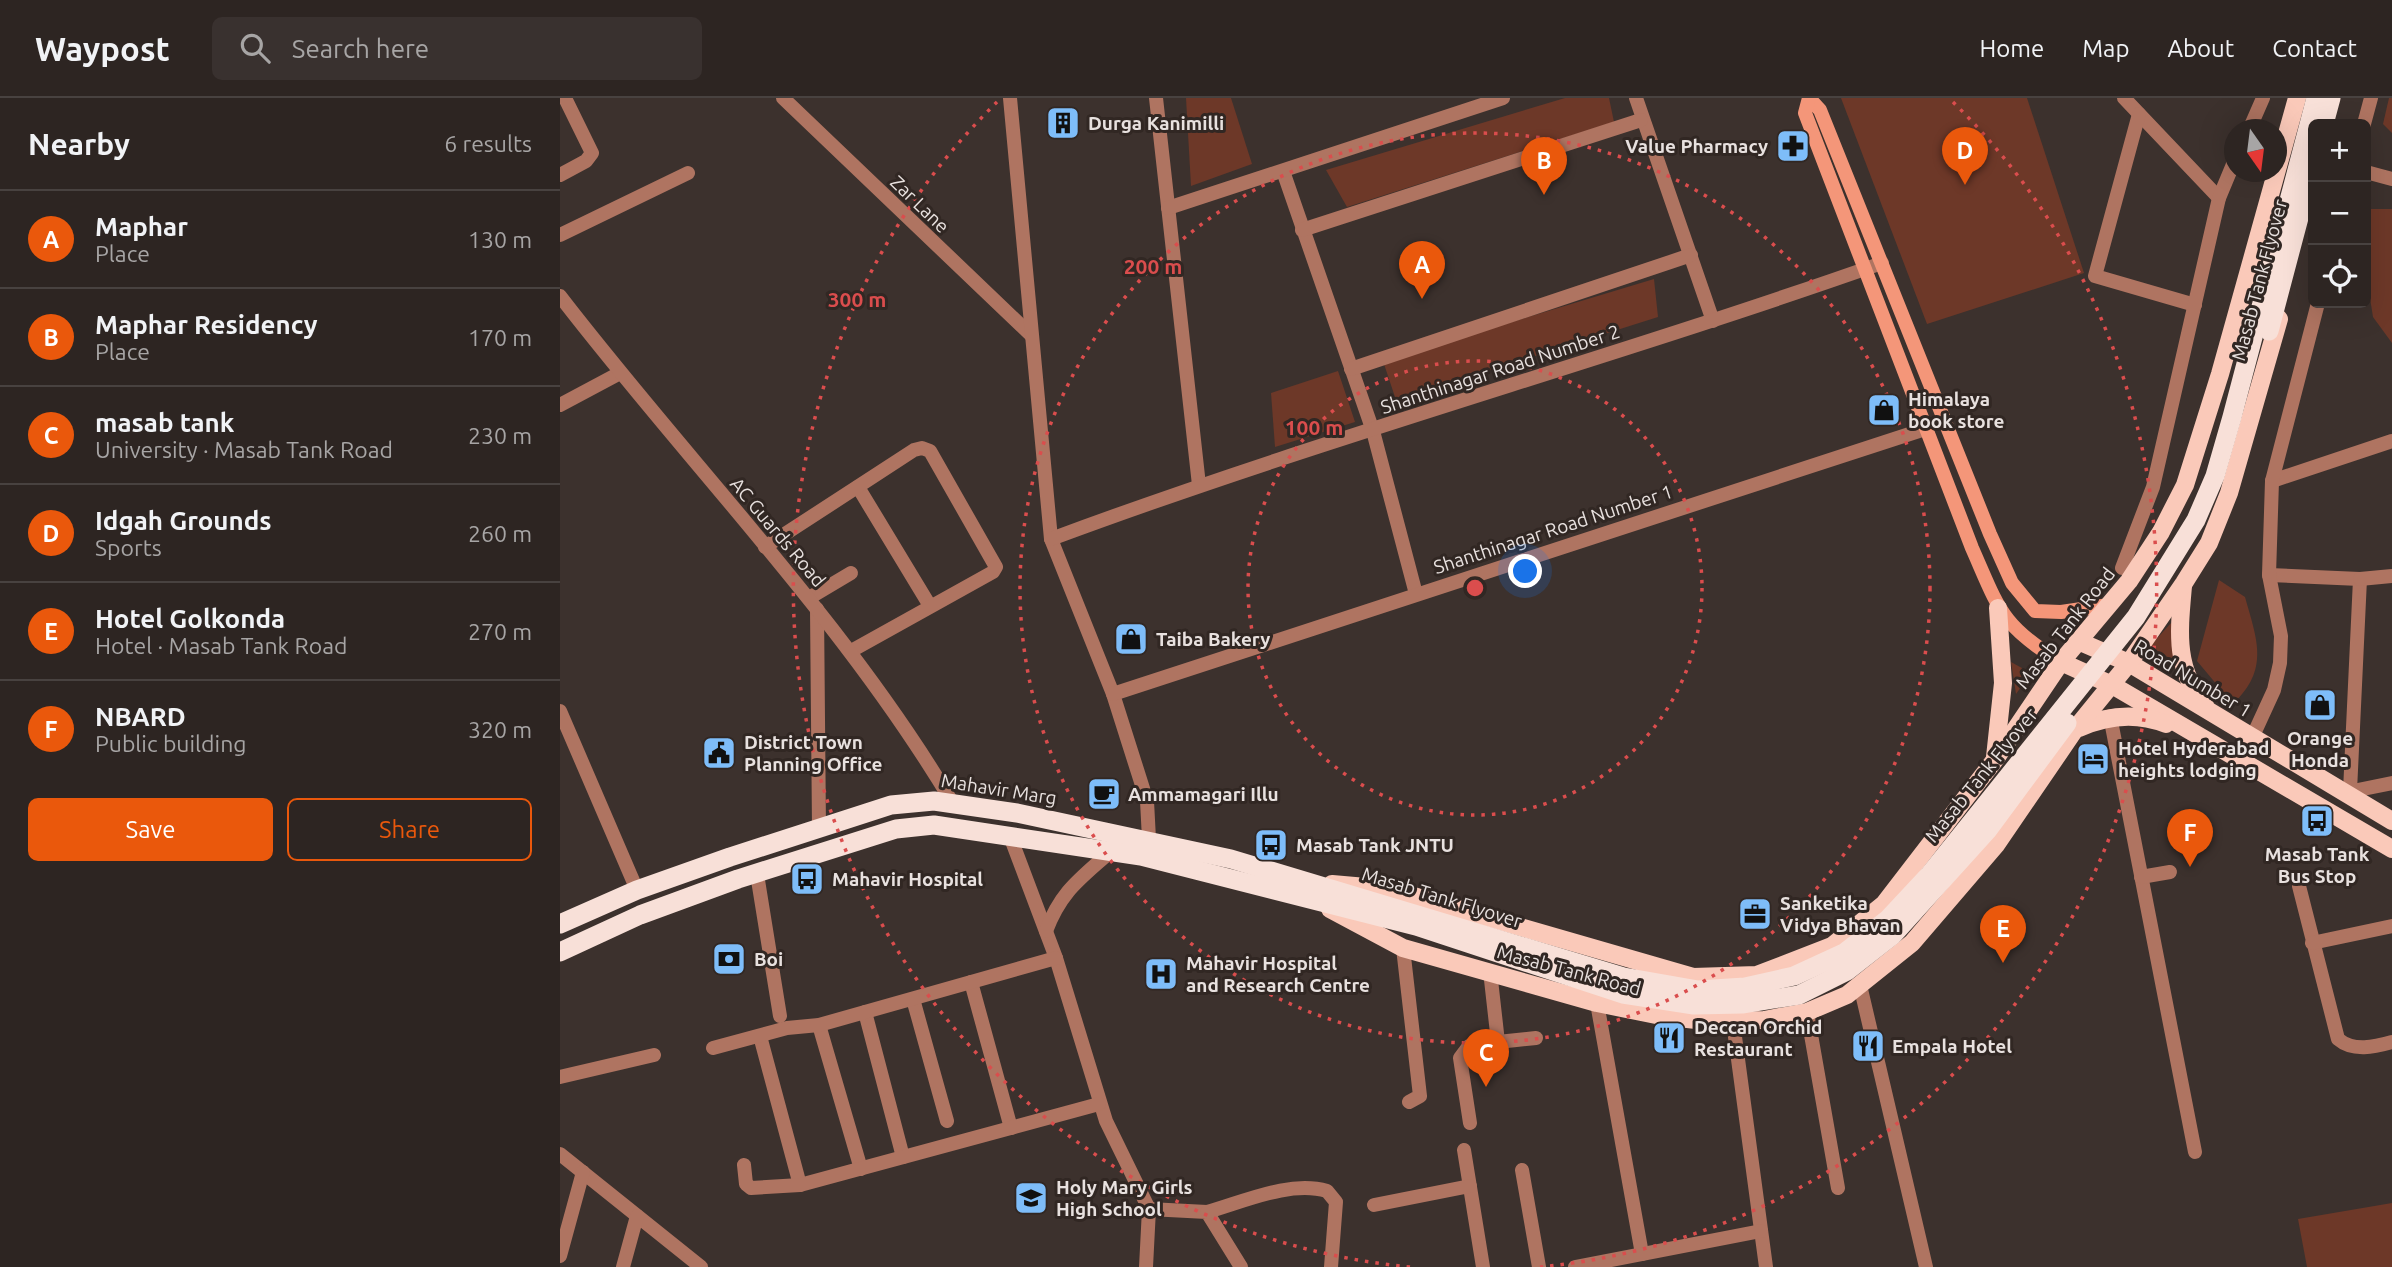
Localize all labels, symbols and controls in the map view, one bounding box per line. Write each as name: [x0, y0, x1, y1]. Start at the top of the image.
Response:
search box: [212, 17, 702, 80]
icon: search: [236, 29, 274, 67]
text: Waypost: [35, 30, 170, 67]
text: Search here: [292, 34, 429, 63]
text: Home: [1979, 35, 2044, 62]
text: Map: [2082, 35, 2129, 62]
text: About: [2167, 35, 2234, 62]
text: Contact: [2272, 35, 2357, 62]
building icon: Durga Kanimilli: [1044, 104, 1082, 142]
place label: Durga Kanimilli: [1088, 112, 1224, 134]
north arrow: [2224, 119, 2287, 182]
map controls: [2308, 119, 2371, 308]
button: +: [2308, 119, 2371, 182]
text: Nearby: [28, 127, 130, 161]
pharmacy icon: Value Pharmacy: [1774, 127, 1812, 165]
pin: D: [1942, 127, 1988, 185]
text: 6 results: [444, 131, 532, 156]
place label: Value Pharmacy: [1625, 135, 1768, 157]
pin: B: [1521, 137, 1567, 195]
street label: Zar Lane: [886, 171, 954, 237]
button: −: [2308, 182, 2371, 245]
street label: Masab Tank Flyover: [2227, 197, 2291, 363]
text: Maphar: [95, 212, 188, 241]
text: A: [43, 227, 59, 252]
text: 130 m: [468, 227, 532, 252]
text: Place: [95, 241, 150, 266]
pin: A: [1399, 241, 1445, 299]
button: locate: [2308, 245, 2371, 308]
text: 200 m: [1124, 254, 1182, 278]
text: 300 m: [828, 287, 886, 311]
text: Maphar Residency: [95, 310, 318, 339]
street label: Shanthinagar Road Number 2: [1378, 320, 1622, 418]
text: B: [43, 325, 59, 350]
text: 170 m: [468, 325, 532, 350]
text: Place: [95, 339, 150, 364]
place label: Himalaya book store: [1908, 388, 2004, 432]
shop icon: Himalaya book store: [1865, 391, 1903, 429]
text: masab tank: [95, 408, 234, 437]
text: 100 m: [1285, 415, 1343, 439]
text: C: [44, 423, 58, 448]
text: 230 m: [468, 423, 532, 448]
text: University · Masab Tank Road: [95, 437, 393, 462]
street label: AC Guards Road: [726, 473, 830, 591]
street label: Shanthinagar Road Number 1: [1431, 480, 1675, 578]
text: Idgah Grounds: [95, 506, 272, 535]
text: D: [43, 521, 59, 546]
text: 260 m: [468, 521, 532, 546]
text: Sports: [95, 535, 162, 560]
your location: [1508, 554, 1542, 588]
street label: Masab Tank Road: [2011, 563, 2119, 693]
centre of rings: [1463, 576, 1487, 600]
text: Hotel Golkonda: [95, 604, 285, 633]
text: E: [44, 619, 58, 644]
text: 270 m: [468, 619, 532, 644]
shop icon: Taiba Bakery: [1112, 620, 1150, 658]
place label: Taiba Bakery: [1156, 628, 1270, 650]
text: Hotel · Masab Tank Road: [95, 633, 347, 658]
street label: Road Number 1: [2130, 634, 2256, 722]
shop icon: Orange Honda: [2301, 686, 2339, 724]
text: NBARD: [95, 702, 186, 731]
street label: Masab Tank Flyover: [1920, 703, 2042, 847]
text: F: [45, 717, 57, 742]
text: 320 m: [468, 717, 532, 742]
place label: Orange Honda: [2287, 727, 2353, 771]
text: Public building: [95, 731, 247, 756]
place label: District Town Planning Office: [744, 731, 882, 775]
public building icon: District Town Planning Office: [700, 734, 738, 772]
place label: Hotel Hyderabad heights lodging: [2118, 737, 2269, 781]
hotel icon: Hotel Hyderabad heights lodging: [2074, 740, 2112, 778]
street label: Mahavir Marg: [940, 769, 1058, 809]
cafe icon: Ammamagari Illu: [1085, 775, 1123, 813]
place label: Ammamagari Illu: [1128, 783, 1279, 805]
button: Save: [28, 798, 273, 861]
button: Share: [287, 798, 532, 861]
bus stop icon: Masab Tank Bus Stop: [2298, 802, 2336, 840]
pin: F: [2167, 809, 2213, 867]
bus stop icon: Masab Tank JNTU: [1252, 826, 1290, 864]
place label: Masab Tank JNTU: [1296, 834, 1454, 856]
place label: Masab Tank Bus Stop: [2265, 843, 2370, 887]
bus stop icon: Mahavir Hospital: [788, 860, 826, 898]
street label: Masab Tank Flyover: [1359, 862, 1525, 932]
place label: Mahavir Hospital: [832, 868, 983, 890]
place label: Sanketika Vidya Bhavan: [1780, 892, 1901, 936]
office icon: Sanketika Vidya Bhavan: [1736, 895, 1774, 933]
pin: E: [1980, 905, 2026, 963]
bank icon: Boi: [710, 940, 748, 978]
street label: Masab Tank Road: [1495, 940, 1643, 1000]
place label: Boi: [754, 948, 783, 970]
place label: Mahavir Hospital and Research Centre: [1186, 952, 1370, 996]
hospital icon: Mahavir Hospital and Research Centre: [1142, 955, 1180, 993]
place label: Deccan Orchid Restaurant: [1694, 1016, 1822, 1060]
restaurant icon: Deccan Orchid Restaurant: [1650, 1019, 1688, 1057]
restaurant icon: Empala Hotel: [1849, 1027, 1887, 1065]
pin: C: [1463, 1029, 1509, 1087]
place label: Empala Hotel: [1892, 1035, 2012, 1057]
place label: Holy Mary Girls High School: [1056, 1176, 1193, 1220]
school or university icon: Holy Mary Girls High School: [1012, 1179, 1050, 1217]

